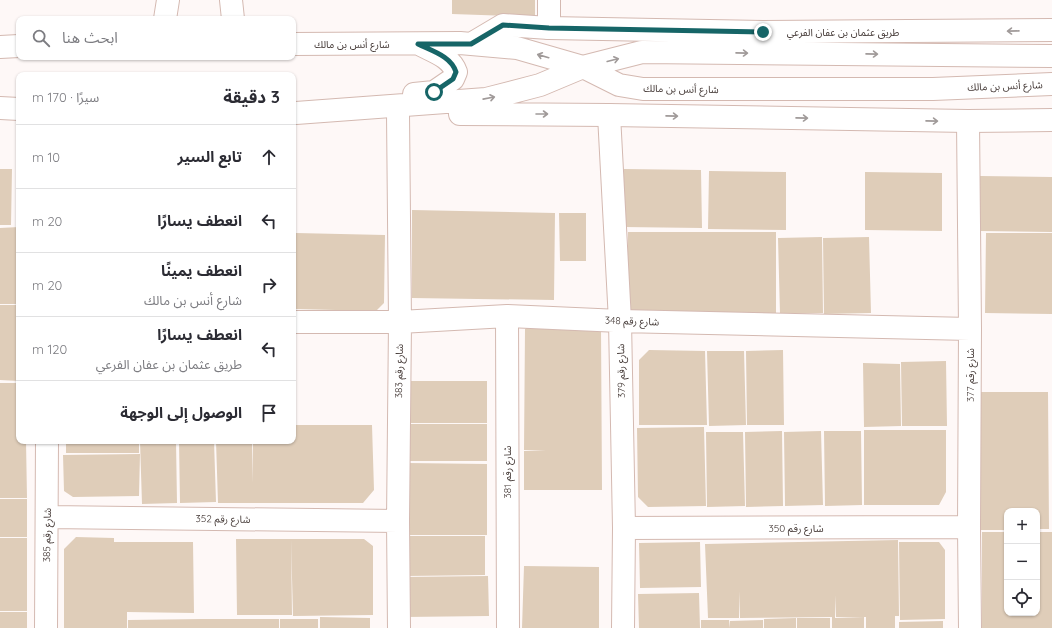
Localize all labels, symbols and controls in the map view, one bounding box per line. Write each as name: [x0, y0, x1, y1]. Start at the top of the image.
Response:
search box: [16, 16, 296, 60]
route end: [754, 23, 772, 41]
street label: طريق عثمان بن عفان الفرعي: [787, 26, 899, 40]
icon: search: [30, 27, 52, 49]
one-way arrow: [1007, 27, 1020, 35]
text: ابحث هنا: [62, 28, 118, 47]
street label: شارع أنس بن مالك: [314, 38, 390, 52]
one-way arrow: [735, 49, 748, 57]
one-way arrow: [865, 50, 878, 58]
one-way arrow: [537, 52, 550, 59]
one-way arrow: [606, 55, 619, 63]
street label: شارع أنس بن مالك: [967, 78, 1043, 95]
street label: شارع أنس بن مالك: [643, 82, 719, 97]
route start: [425, 83, 443, 101]
text: 3 دقيقة: [223, 86, 280, 107]
text: سيرًا · 170 m: [32, 89, 99, 105]
one-way arrow: [482, 94, 495, 102]
one-way arrow: [535, 110, 548, 118]
one-way arrow: [665, 112, 678, 120]
one-way arrow: [795, 114, 808, 122]
one-way arrow: [925, 117, 938, 125]
icon: ahead: [258, 146, 280, 168]
text: تابع السير: [178, 147, 242, 166]
text: 10 m: [32, 149, 60, 165]
icon: left: [258, 210, 280, 232]
text: انعطف يسارًا: [157, 211, 242, 230]
text: 20 m: [32, 213, 62, 229]
text: انعطف يمينًا: [161, 261, 242, 280]
icon: right: [258, 274, 280, 296]
text: 20 m: [32, 277, 62, 293]
text: شارع أنس بن مالك: [144, 292, 242, 308]
street label: شارع رقم 348: [605, 314, 660, 329]
text: انعطف يسارًا: [157, 325, 242, 344]
icon: left: [258, 338, 280, 360]
text: 120 m: [32, 341, 67, 357]
street label: شارع رقم 383: [392, 344, 407, 398]
street label: شارع رقم 379: [614, 344, 629, 398]
street label: شارع رقم 377: [964, 348, 978, 402]
text: طريق عثمان بن عفان الفرعي: [96, 356, 242, 372]
icon: arrive: [258, 402, 280, 424]
text: الوصول إلى الوجهة: [120, 403, 242, 422]
street label: شارع رقم 381: [501, 445, 515, 498]
street label: شارع رقم 385: [40, 507, 55, 562]
map controls: [1004, 508, 1040, 616]
button: +: [1004, 508, 1040, 544]
street label: شارع رقم 352: [196, 512, 251, 527]
street label: شارع رقم 350: [768, 522, 824, 536]
button: −: [1004, 544, 1040, 580]
button: locate: [1004, 580, 1040, 616]

